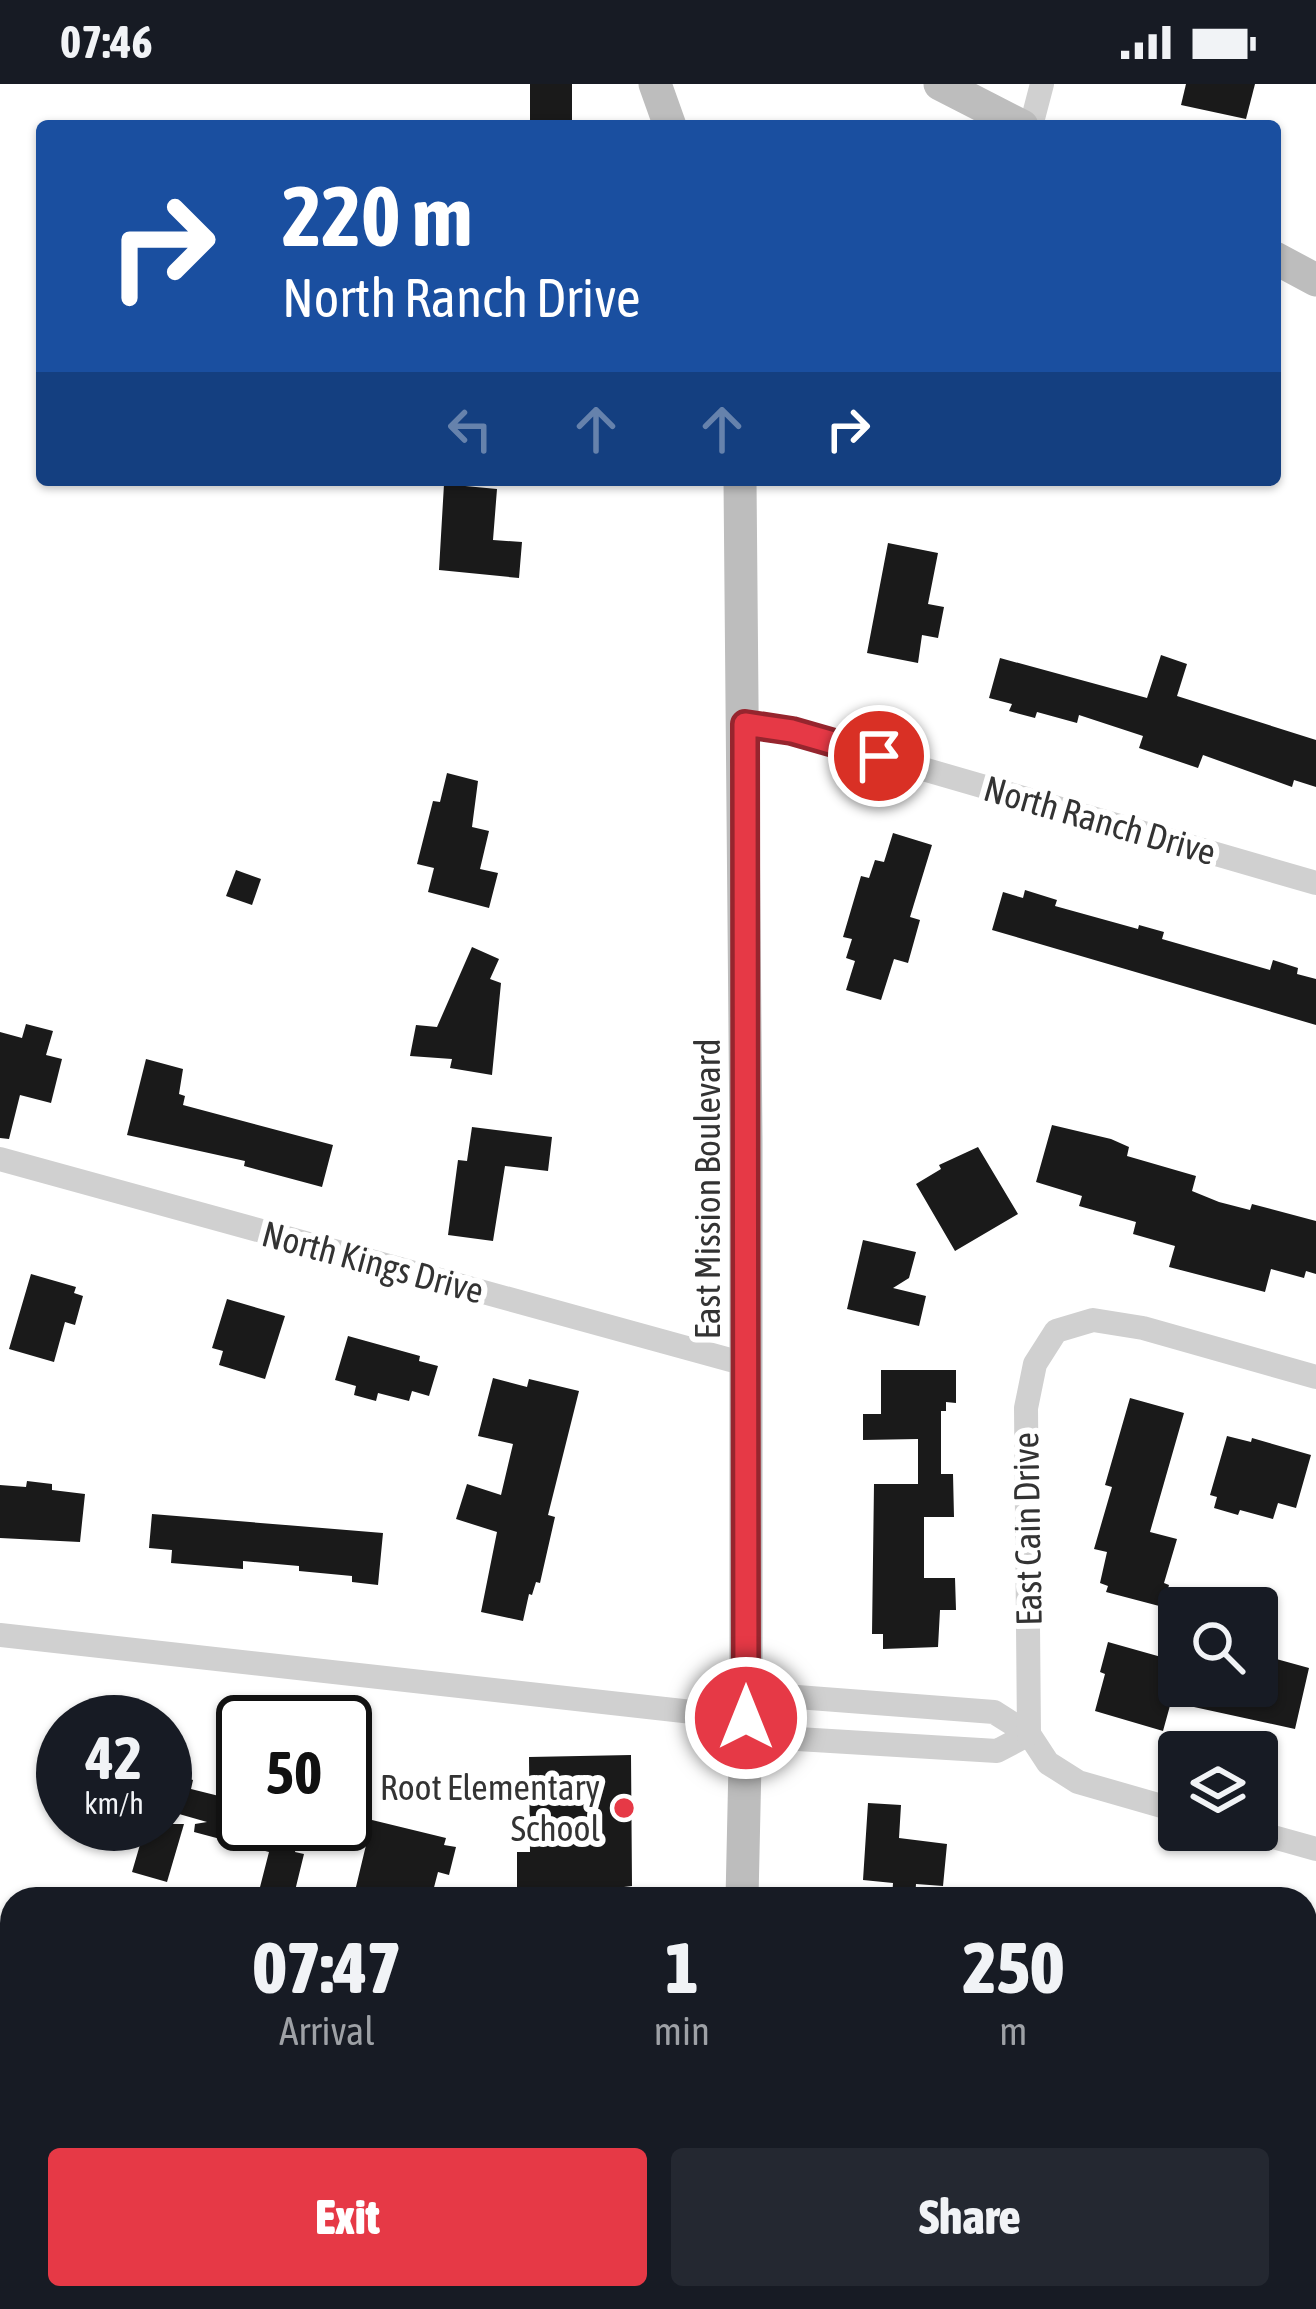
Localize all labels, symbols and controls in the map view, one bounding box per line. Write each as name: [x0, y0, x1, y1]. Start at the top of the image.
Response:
text: 07:46: [60, 16, 153, 68]
icon: right: [84, 168, 240, 324]
text: 220 m: [282, 168, 472, 264]
text: North Ranch Drive: [282, 267, 640, 328]
icon: left: [437, 396, 503, 462]
icon: ahead: [563, 396, 629, 462]
icon: ahead: [689, 396, 755, 462]
icon: right: [815, 396, 881, 462]
pin: [828, 705, 930, 807]
icon: arrive: [846, 723, 912, 789]
street label: North Ranch Drive: [979, 767, 1221, 873]
street label: East Mission Boulevard: [686, 1039, 728, 1339]
street label: North Kings Drive: [258, 1212, 488, 1312]
street label: East Cain Drive: [1004, 1432, 1050, 1626]
map controls: [1158, 1587, 1278, 1851]
button: search: [1158, 1587, 1278, 1707]
position arrow: [683, 1655, 809, 1781]
speed limit sign: 50: [216, 1695, 372, 1851]
text: 42: [86, 1723, 142, 1792]
button: layers: [1158, 1731, 1278, 1851]
place label: Root Elementary School: [380, 1766, 600, 1849]
text: km/h: [84, 1786, 144, 1820]
marker: Root Elementary School: [611, 1795, 637, 1821]
text: 07:47: [253, 1926, 401, 2008]
text: 1: [665, 1926, 699, 2008]
text: 250: [963, 1926, 1064, 2008]
text: Arrival: [279, 2009, 375, 2053]
text: min: [654, 2009, 710, 2053]
text: m: [999, 2009, 1027, 2053]
button: Exit: [48, 2148, 647, 2286]
button: Share: [671, 2148, 1269, 2286]

